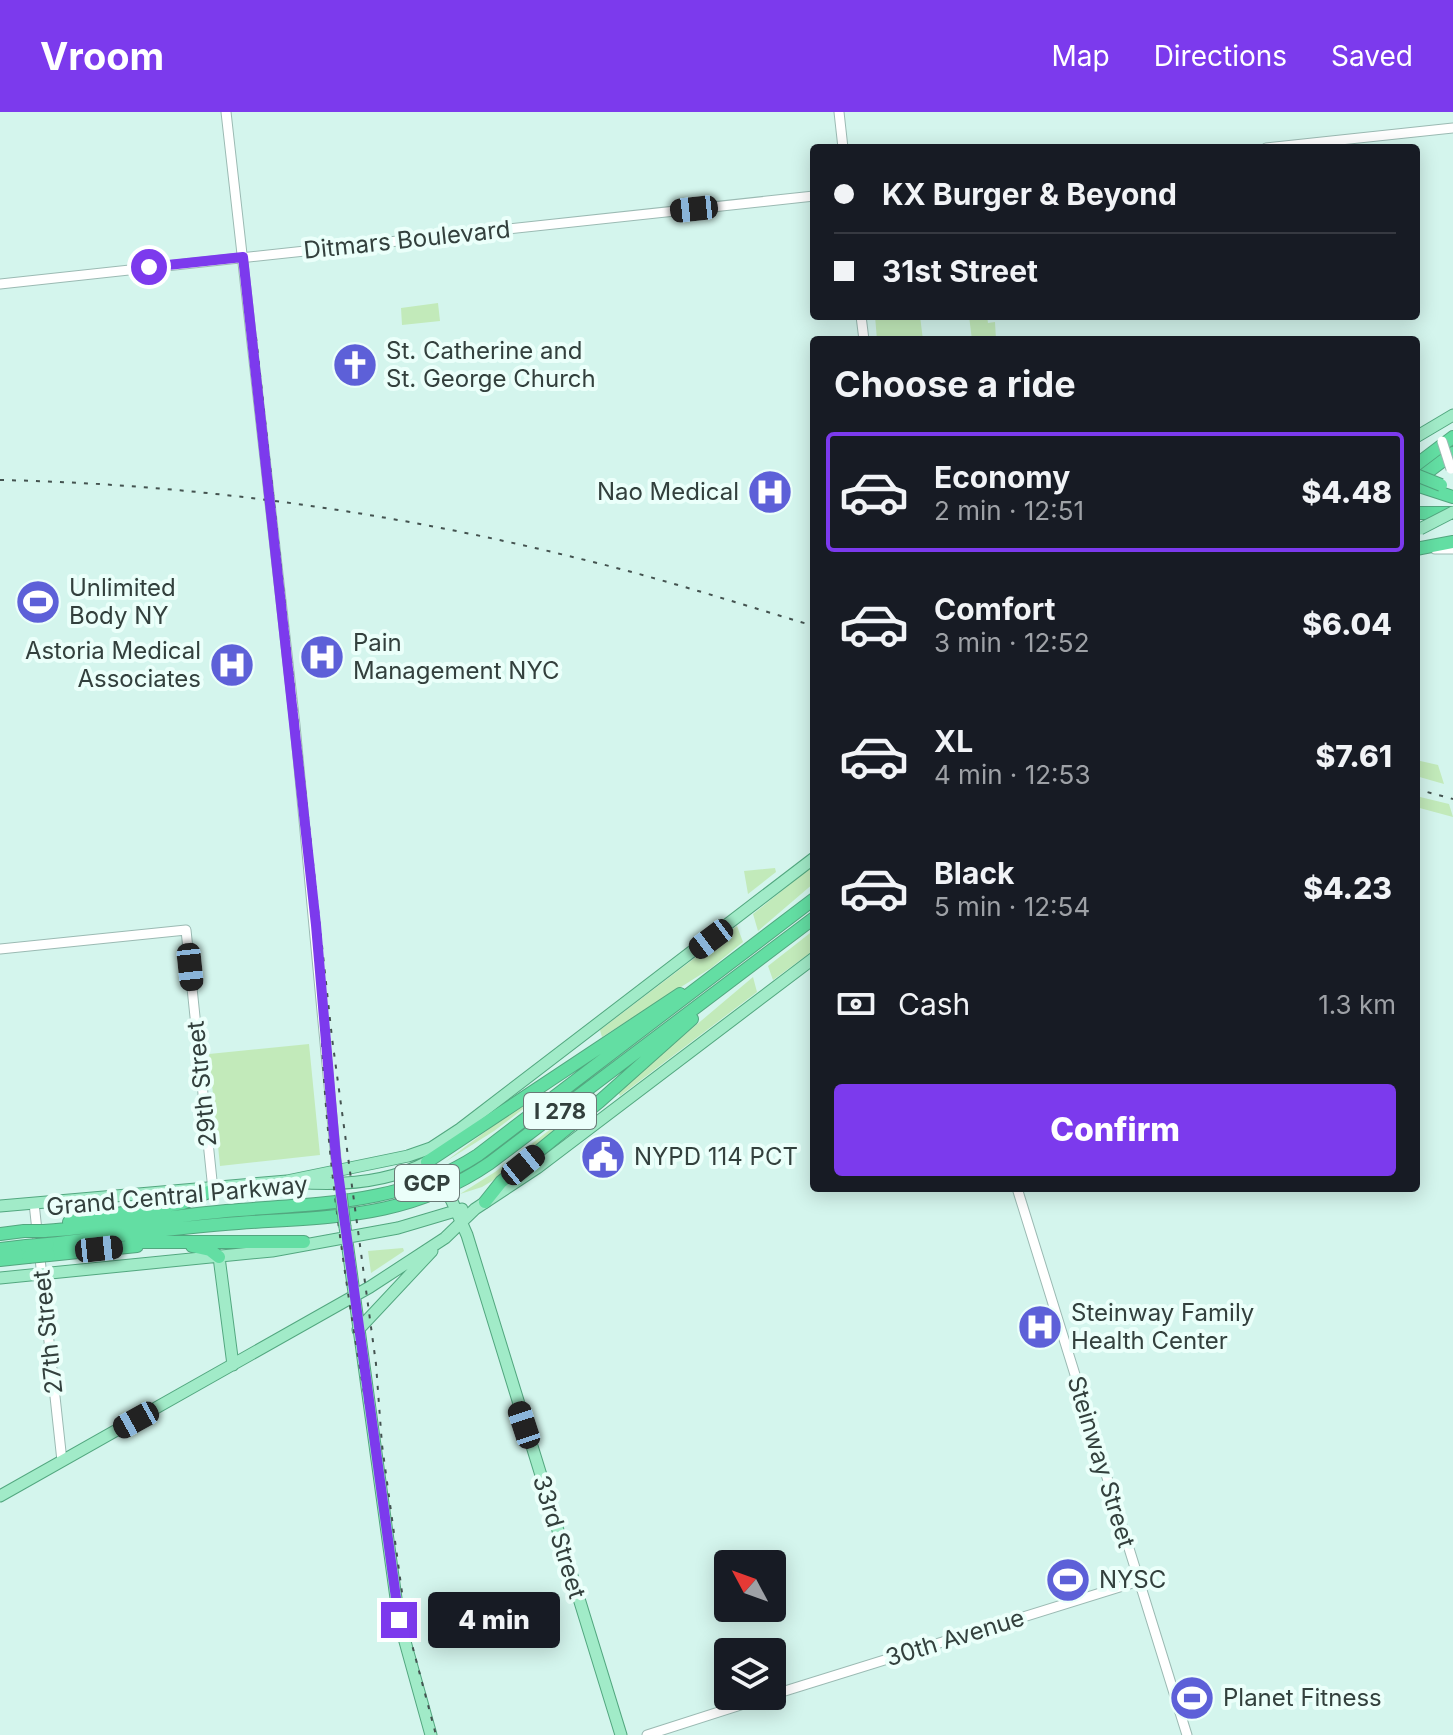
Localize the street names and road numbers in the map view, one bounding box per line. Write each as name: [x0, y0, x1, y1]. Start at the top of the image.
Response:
street label: Ditmars Boulevard: [302, 214, 512, 265]
street label: 29th Street: [180, 1020, 223, 1148]
road number: I 278: [524, 1093, 596, 1129]
road number: GCP: [395, 1165, 459, 1201]
street label: Grand Central Parkway: [45, 1170, 309, 1221]
street label: 27th Street: [27, 1268, 68, 1396]
street label: Steinway Street: [1062, 1373, 1141, 1551]
street label: 33rd Street: [527, 1472, 592, 1602]
street label: 30th Avenue: [882, 1603, 1028, 1672]

